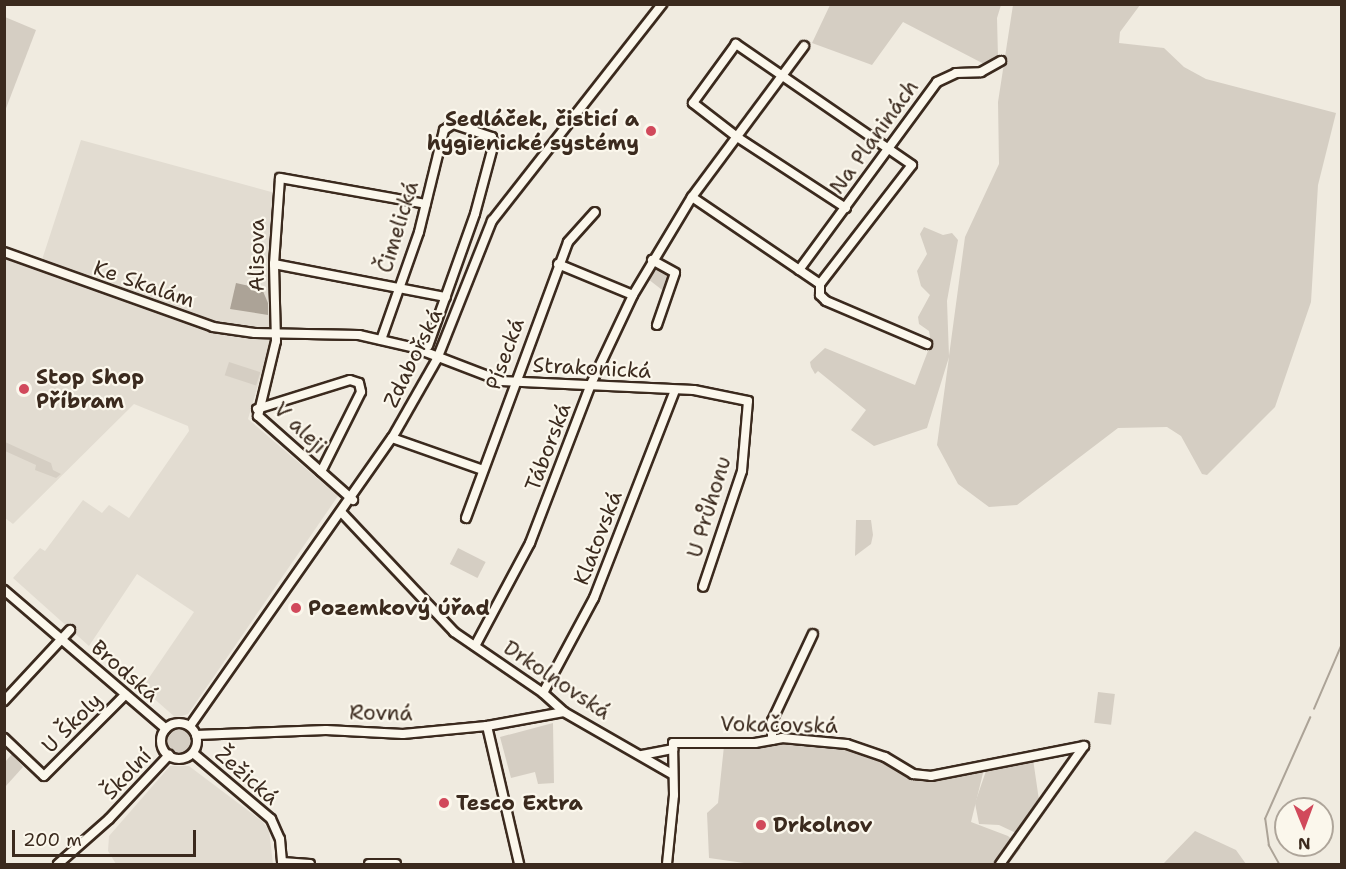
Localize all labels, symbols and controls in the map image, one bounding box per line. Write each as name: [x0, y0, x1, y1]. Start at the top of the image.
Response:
street label: Na Planinách: [824, 75, 924, 199]
place label: Sedláček, čisticí a hygienické systémy: [427, 106, 639, 156]
marker: Sedláček, čisticí a hygienické systémy: [644, 124, 658, 138]
street label: Čimelická: [372, 178, 424, 276]
street label: Alisova: [244, 218, 270, 292]
street label: Ke Skalám: [90, 255, 198, 313]
street label: Zdabořská: [378, 305, 448, 411]
street label: Písecká: [480, 315, 530, 393]
street label: Strakonická: [532, 352, 652, 384]
place label: Stop Shop Příbram: [36, 364, 144, 414]
marker: Stop Shop Příbram: [17, 382, 31, 396]
street label: V aleji: [268, 397, 332, 459]
street label: Táborská: [520, 399, 576, 495]
street label: U Průhonu: [682, 453, 736, 561]
street label: Klatovská: [569, 487, 627, 589]
place label: Pozemkový úřad: [308, 595, 490, 621]
marker: Pozemkový úřad: [289, 601, 303, 615]
street label: Brodská: [86, 635, 164, 707]
street label: Drkolnovská: [499, 635, 615, 725]
street label: U Školy: [37, 688, 107, 758]
street label: Rovná: [349, 700, 413, 726]
street label: Vokačovská: [720, 711, 838, 739]
street label: Žežická: [210, 742, 284, 810]
street label: Školní: [97, 743, 157, 805]
place label: Tesco Extra: [456, 790, 583, 816]
marker: Tesco Extra: [437, 796, 451, 810]
north arrow: [1274, 797, 1334, 857]
place label: Drkolnov: [773, 812, 873, 838]
scale bar: [15, 818, 200, 856]
marker: Drkolnov: [754, 818, 768, 832]
text: 200 m: [23, 828, 82, 852]
text: N: [1298, 833, 1311, 854]

